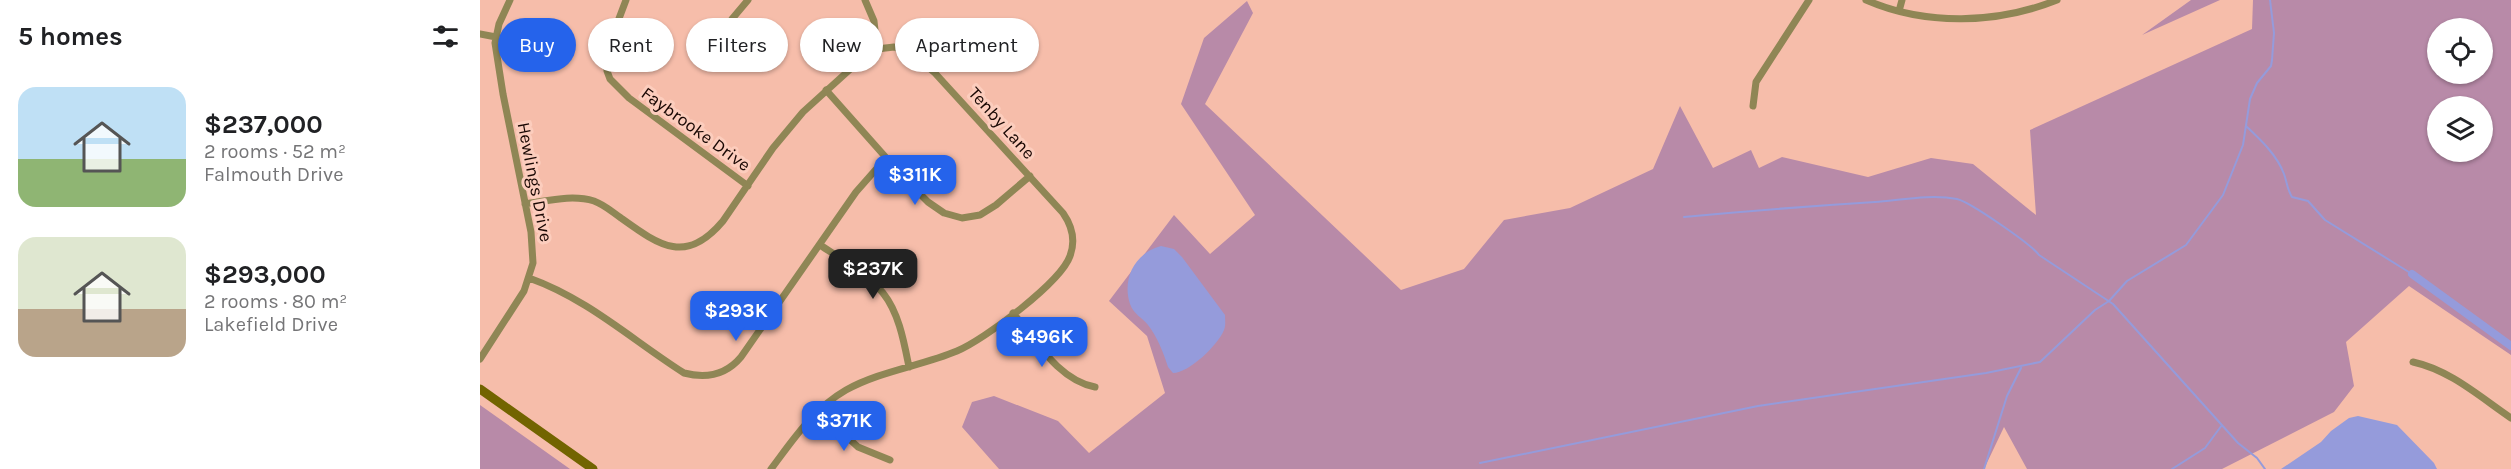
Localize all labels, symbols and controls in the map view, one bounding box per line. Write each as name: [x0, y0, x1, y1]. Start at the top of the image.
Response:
chip: Buy: [498, 18, 576, 72]
chip: Rent: [588, 18, 674, 72]
chip: Filters: [686, 18, 788, 72]
chip: New: [800, 18, 883, 72]
chip: Apartment: [895, 18, 1039, 72]
map controls: [2427, 18, 2493, 162]
button: locate: [2427, 18, 2493, 84]
icon: filters: [429, 20, 462, 53]
text: 5 homes: [18, 21, 123, 52]
street label: Faybrooke Drive: [637, 82, 755, 176]
street label: Tenby Lane: [964, 82, 1040, 164]
button: layers: [2427, 96, 2493, 162]
text: $237,000: [204, 109, 323, 140]
icon: home: [66, 111, 138, 183]
street label: Hewlings Drive: [513, 120, 557, 244]
text: 2 rooms · 52 m²: [204, 140, 346, 163]
pin: $311K: [873, 155, 957, 206]
text: Falmouth Drive: [204, 163, 343, 186]
text: $311K: [888, 163, 942, 186]
pin: $237K: [831, 249, 915, 300]
text: $237K: [842, 257, 904, 280]
text: $293,000: [204, 259, 326, 290]
icon: home: [66, 261, 138, 333]
text: 2 rooms · 80 m²: [204, 290, 347, 313]
pin: $293K: [694, 291, 778, 342]
text: $293K: [704, 299, 768, 322]
text: Lakefield Drive: [204, 313, 338, 336]
pin: $496K: [1000, 317, 1084, 368]
text: $496K: [1010, 325, 1074, 348]
pin: $371K: [802, 401, 886, 452]
text: $371K: [816, 409, 872, 432]

